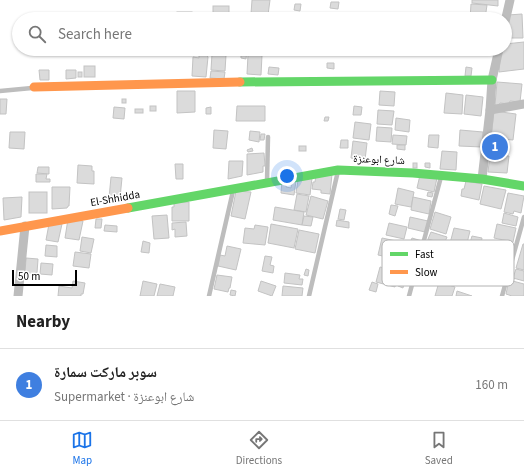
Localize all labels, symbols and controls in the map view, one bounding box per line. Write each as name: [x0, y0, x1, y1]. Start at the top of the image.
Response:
search box: [12, 12, 512, 56]
icon: search: [26, 23, 48, 45]
text: Search here: [58, 24, 132, 45]
pin: 1: [482, 132, 508, 162]
street label: شارع ابوعنزة: [353, 151, 405, 168]
your location: [277, 166, 297, 186]
street label: El-Shhidda: [89, 187, 141, 210]
legend: [382, 240, 514, 286]
text: Fast: [415, 247, 434, 262]
text: Slow: [415, 265, 438, 280]
scale bar: [12, 268, 77, 287]
text: 50 m: [18, 269, 40, 284]
text: Nearby: [16, 310, 70, 334]
text: سوبر ماركت سمارة: [54, 362, 157, 383]
text: 1: [26, 376, 32, 394]
text: 160 m: [475, 376, 508, 394]
text: Supermarket · شارع ابوعنزة: [54, 388, 194, 406]
tab: Map: [71, 429, 93, 468]
tab: Directions: [236, 429, 282, 468]
tab: Saved: [425, 429, 453, 468]

